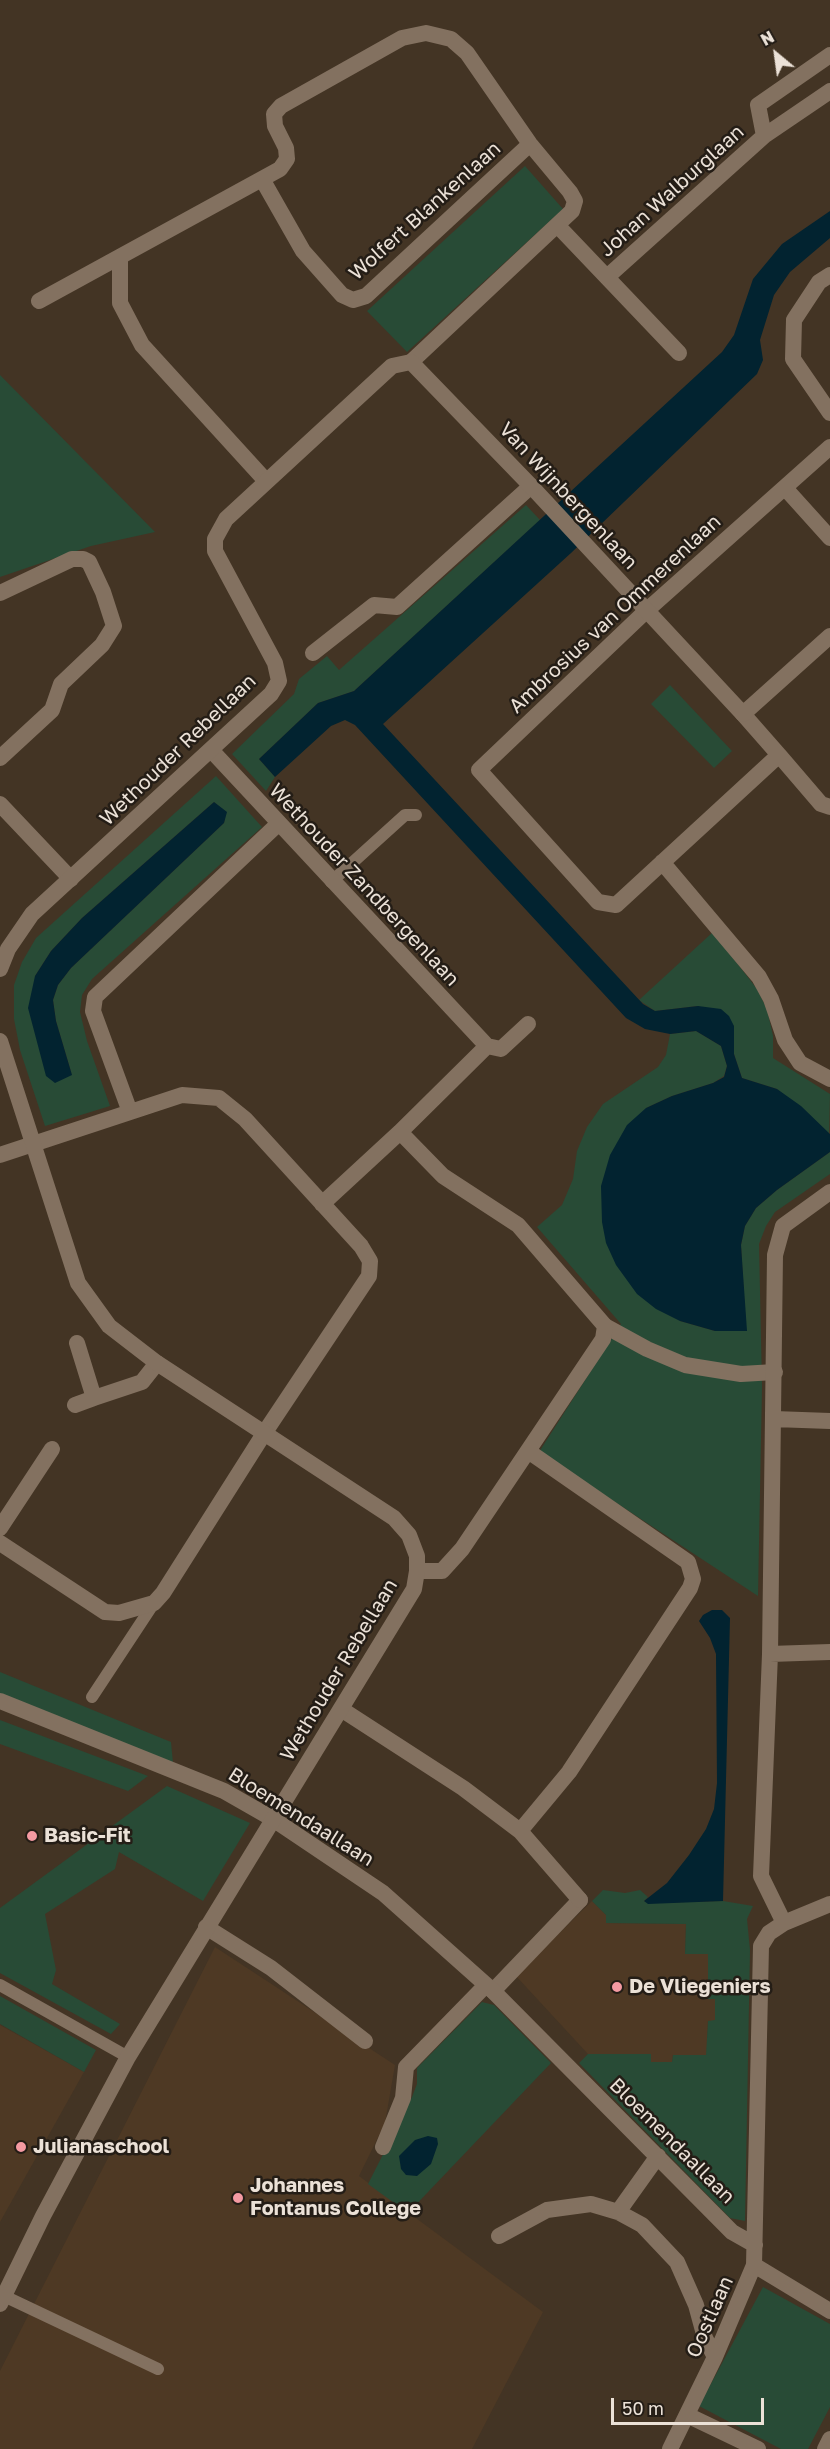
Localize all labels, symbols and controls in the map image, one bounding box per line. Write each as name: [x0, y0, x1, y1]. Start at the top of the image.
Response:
north arrow: [746, 24, 806, 84]
text: N: [757, 27, 777, 50]
street label: Johan Walburglaan: [595, 120, 749, 262]
street label: Wolfert Blankenlaan: [344, 137, 506, 285]
street label: Van Wijnbergenlaan: [494, 418, 642, 574]
street label: Ambrosius van Ommerenlaan: [504, 510, 726, 718]
street label: Wethouder Rebellaan: [95, 669, 261, 831]
street label: Wethouder Zandbergenlaan: [264, 779, 464, 991]
street label: Wethouder Rebellaan: [275, 1575, 403, 1765]
street label: Bloemendaallaan: [224, 1762, 378, 1872]
place label: Basic-Fit: [44, 1824, 131, 1848]
marker: Basic-Fit: [25, 1829, 39, 1843]
place label: De Vliegeniers: [629, 1975, 771, 1999]
marker: De Vliegeniers: [610, 1980, 624, 1994]
street label: Bloemendaallaan: [604, 2073, 740, 2209]
place label: Julianaschool: [33, 2135, 169, 2159]
marker: Julianaschool: [14, 2140, 28, 2154]
place label: Johannes Fontanus College: [250, 2174, 421, 2221]
marker: Johannes Fontanus College: [231, 2191, 245, 2205]
street label: Oostlaan: [681, 2273, 739, 2361]
scale bar: [614, 2386, 767, 2424]
text: 50 m: [622, 2397, 664, 2419]

